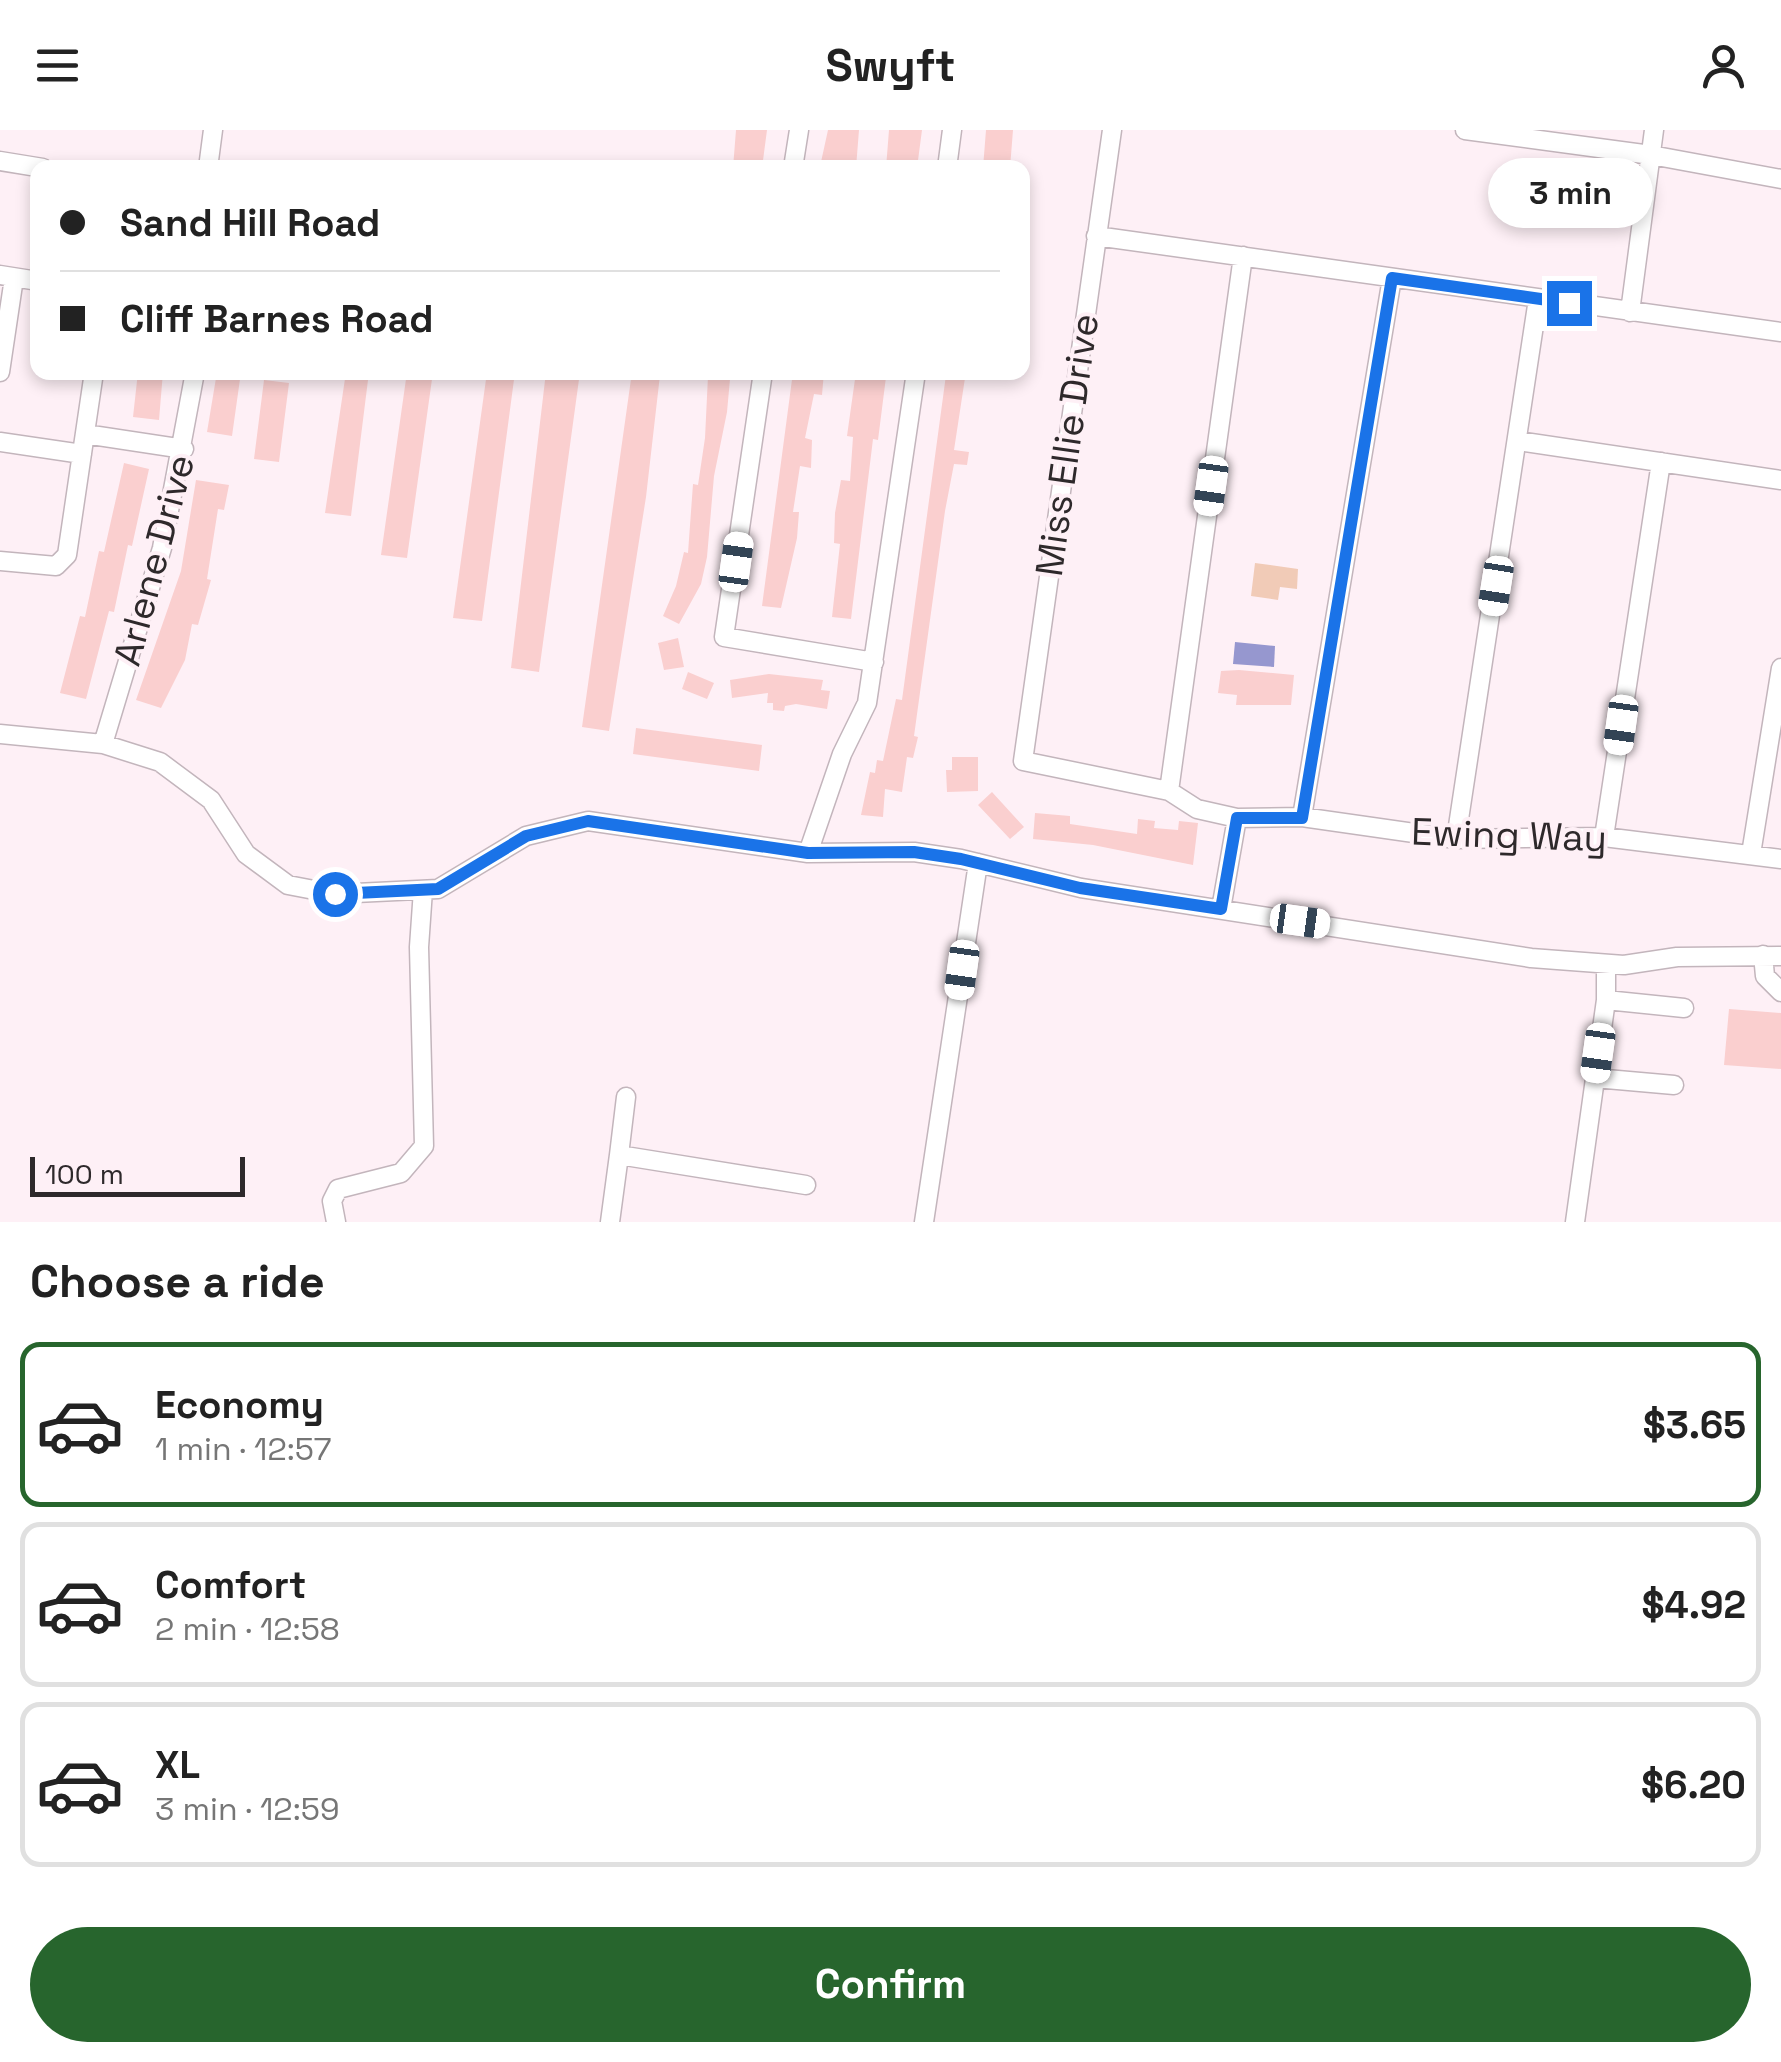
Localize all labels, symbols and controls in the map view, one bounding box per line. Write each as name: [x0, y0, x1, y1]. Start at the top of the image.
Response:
text: Swyft: [826, 37, 955, 94]
icon: menu: [30, 38, 85, 93]
icon: person: [1696, 38, 1751, 93]
callout: 3 min: [1486, 158, 1652, 228]
text: 3 min: [1529, 173, 1612, 213]
text: Sand Hill Road: [120, 199, 380, 247]
route end: [1547, 281, 1592, 326]
text: Cliff Barnes Road: [120, 295, 434, 343]
street label: Miss Ellie Drive: [1025, 311, 1109, 579]
street label: Arlene Drive: [103, 449, 205, 671]
car: [1192, 454, 1230, 518]
car: [717, 530, 755, 594]
car: [1476, 554, 1516, 618]
car: [1602, 693, 1640, 757]
street label: Ewing Way: [1410, 808, 1608, 862]
route start: [313, 872, 358, 917]
car: [1268, 902, 1332, 940]
car: [943, 938, 981, 1002]
car: [1579, 1021, 1617, 1085]
scale bar: [30, 1152, 245, 1196]
text: 100 m: [45, 1156, 124, 1192]
text: Choose a ride: [30, 1253, 325, 1310]
icon: car: [35, 1380, 125, 1470]
text: Economy: [155, 1381, 324, 1429]
text: $3.65: [1643, 1401, 1746, 1449]
text: 1 min · 12:57: [155, 1429, 332, 1469]
icon: car: [35, 1560, 125, 1650]
text: Comfort: [155, 1561, 306, 1609]
text: $4.92: [1641, 1581, 1746, 1629]
text: 2 min · 12:58: [155, 1609, 340, 1649]
icon: car: [35, 1740, 125, 1830]
text: XL: [155, 1741, 200, 1789]
text: $6.20: [1641, 1761, 1746, 1809]
text: 3 min · 12:59: [155, 1789, 339, 1829]
button: Confirm: [30, 1927, 1751, 2042]

